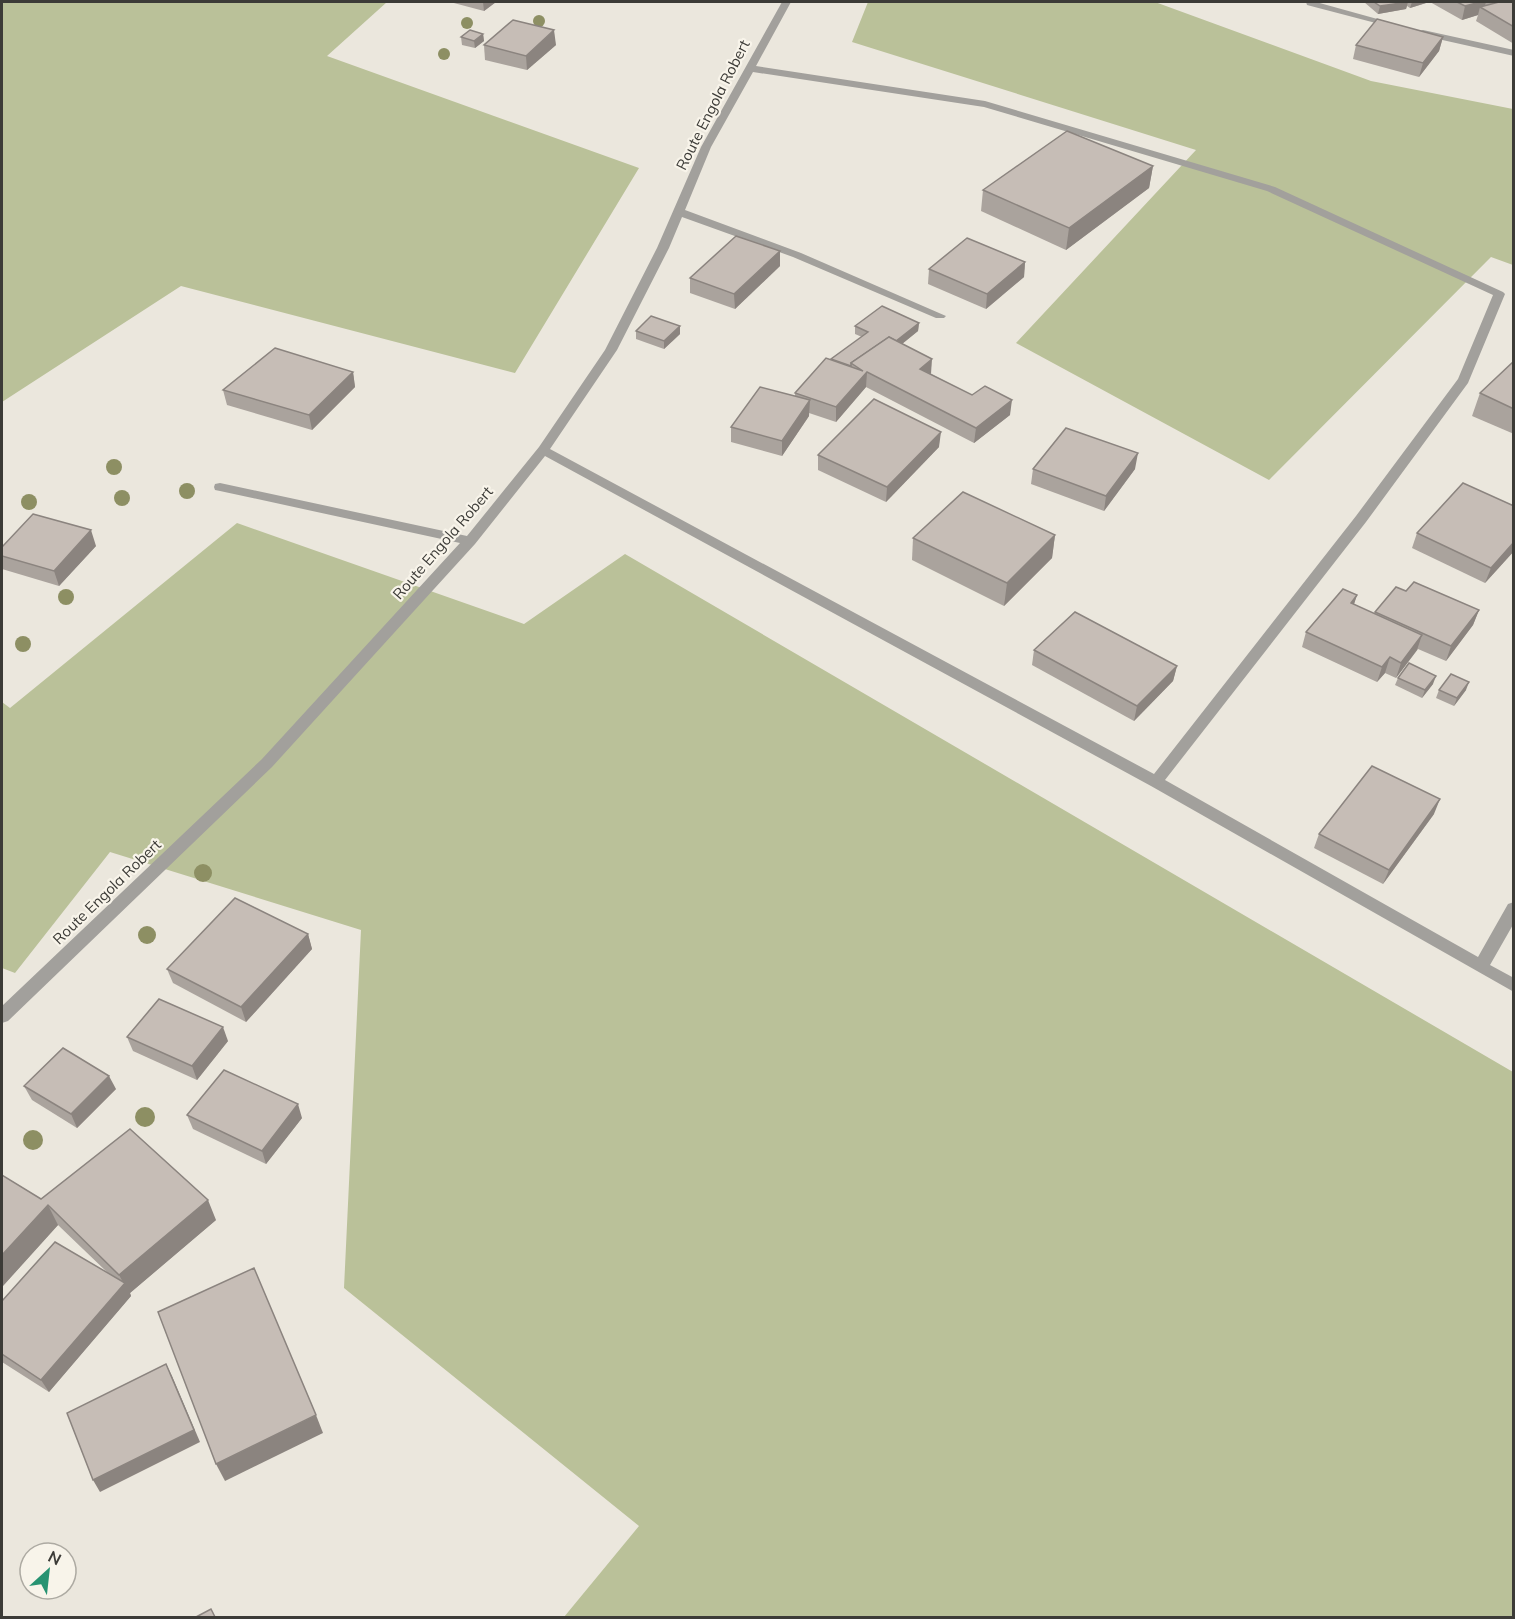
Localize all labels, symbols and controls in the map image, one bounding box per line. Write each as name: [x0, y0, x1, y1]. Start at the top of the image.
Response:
street label: Route Engola Robert: [672, 37, 754, 173]
street label: Route Engola Robert: [388, 482, 497, 603]
street label: Route Engola Robert: [48, 835, 165, 948]
north arrow: [18, 1541, 78, 1601]
text: N: [45, 1546, 65, 1569]

